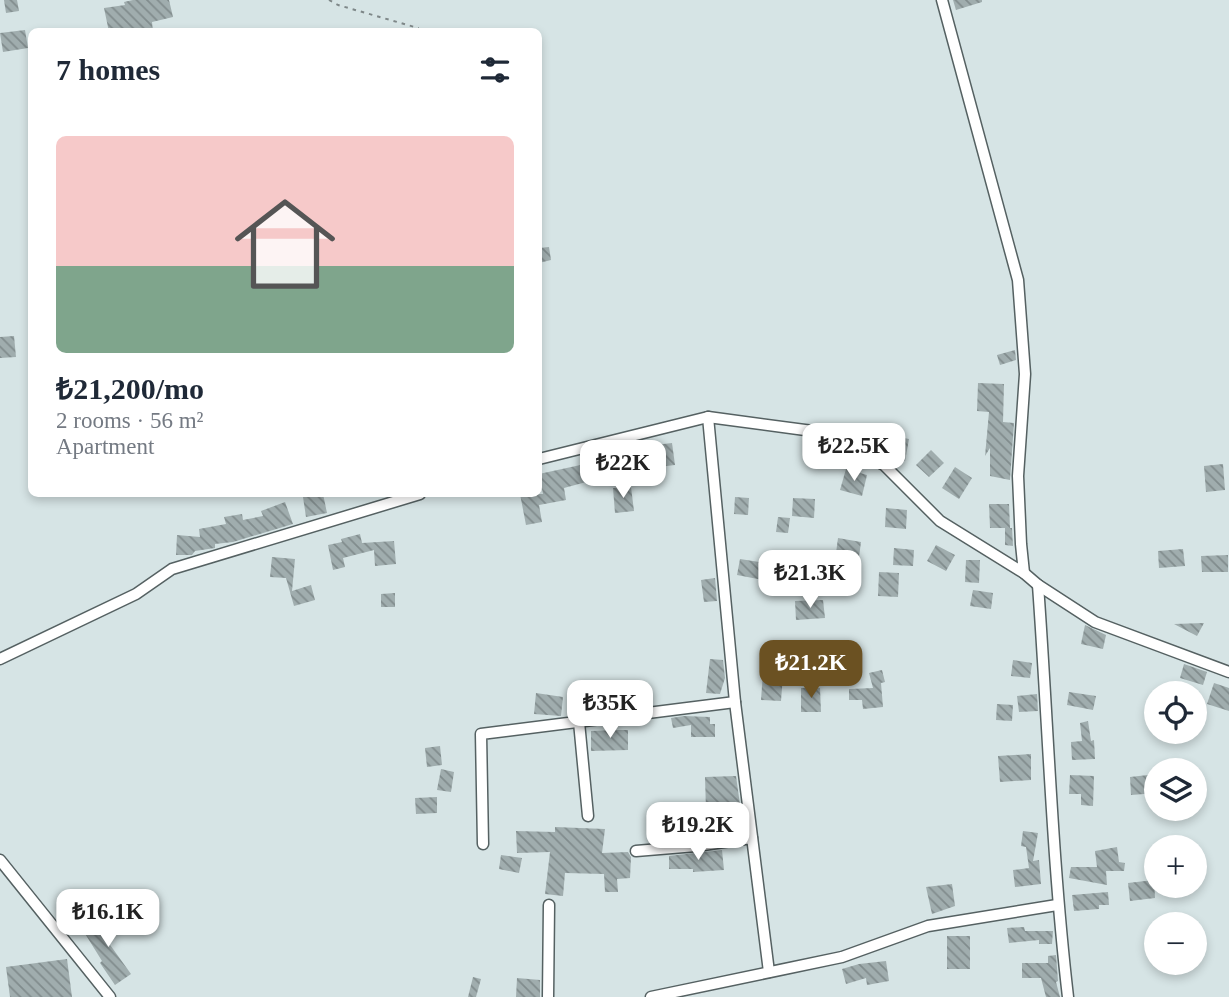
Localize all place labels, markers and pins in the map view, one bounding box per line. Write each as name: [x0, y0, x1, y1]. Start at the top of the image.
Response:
pin: ₺22.5K: [797, 424, 911, 483]
pin: ₺22K: [582, 440, 664, 500]
pin: ₺21.3K: [753, 550, 867, 610]
pin: ₺21.2K: [754, 640, 868, 700]
pin: ₺35K: [569, 680, 651, 740]
pin: ₺19.2K: [641, 802, 755, 862]
pin: ₺16.1K: [51, 890, 165, 949]

